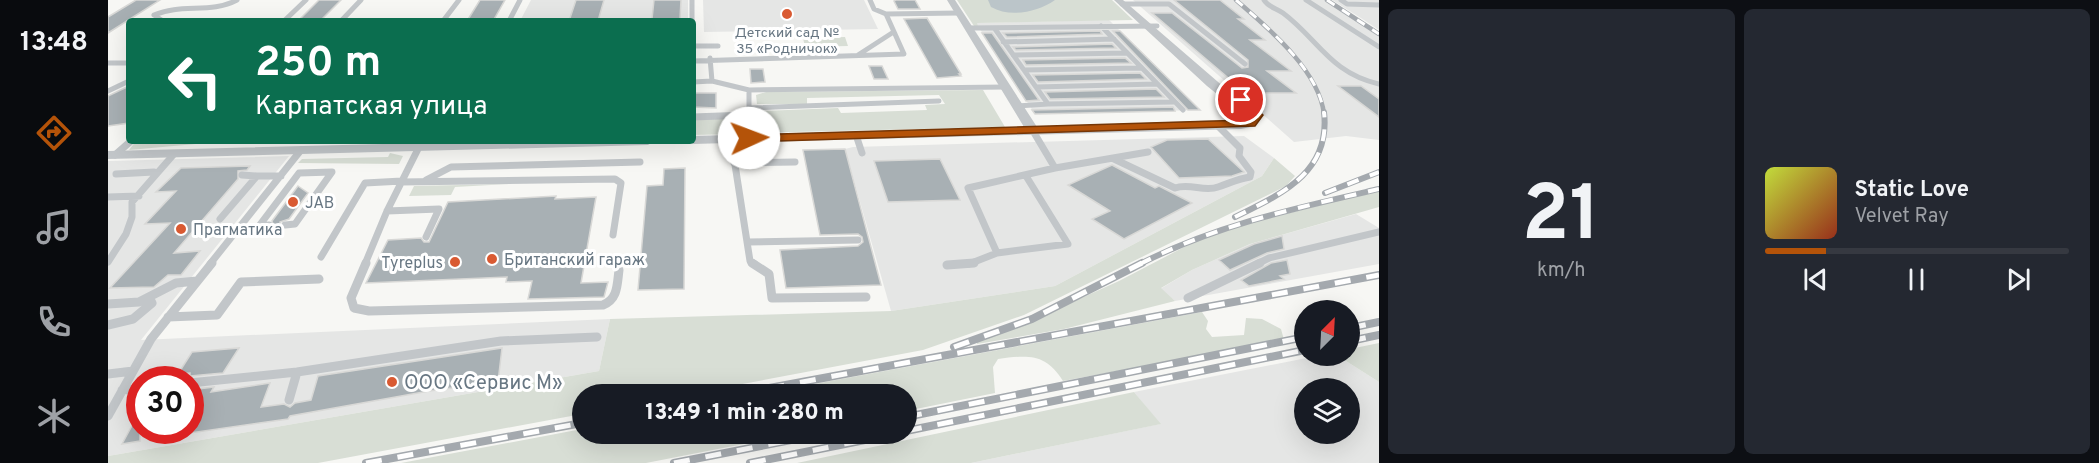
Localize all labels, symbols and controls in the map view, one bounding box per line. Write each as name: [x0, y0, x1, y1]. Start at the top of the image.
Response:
marker: Детский сад № 35 «Родничок»: [780, 7, 794, 21]
place label: Детский сад № 35 «Родничок»: [735, 25, 839, 58]
text: 13:48: [20, 26, 88, 60]
text: 250 m: [255, 38, 381, 91]
icon: left: [156, 42, 234, 120]
pin: [1215, 74, 1266, 125]
icon: arrive: [1224, 83, 1257, 116]
text: Карпатская улица: [255, 90, 488, 124]
position arrow: [717, 106, 781, 170]
icon: directions: [33, 112, 75, 154]
text: 21: [1522, 169, 1601, 268]
text: Static Love: [1855, 177, 1969, 204]
place label: JAB: [305, 194, 334, 214]
marker: JAB: [286, 195, 300, 209]
text: Velvet Ray: [1855, 204, 1949, 230]
icon: music: [33, 206, 75, 248]
place label: Прагматика: [193, 221, 282, 241]
marker: Прагматика: [174, 222, 188, 236]
place label: Британский гараж: [504, 251, 645, 271]
marker: Британский гараж: [485, 252, 499, 266]
place label: Tyreplus: [381, 254, 443, 274]
marker: Tyreplus: [448, 255, 462, 269]
text: km/h: [1537, 258, 1586, 284]
icon: previous: [1799, 263, 1832, 296]
icon: pause: [1900, 263, 1933, 296]
icon: next: [2002, 263, 2035, 296]
north arrow: [1294, 300, 1360, 366]
map controls: [1294, 300, 1360, 444]
icon: phone: [33, 301, 75, 343]
speed limit sign: 30: [126, 366, 204, 444]
place label: ООО «Сервис М»: [404, 371, 562, 397]
marker: ООО «Сервис М»: [385, 375, 399, 389]
button: layers: [1294, 378, 1360, 444]
icon: climate: [33, 395, 75, 437]
text: 13:49 · 1 min · 280 m: [645, 400, 844, 427]

